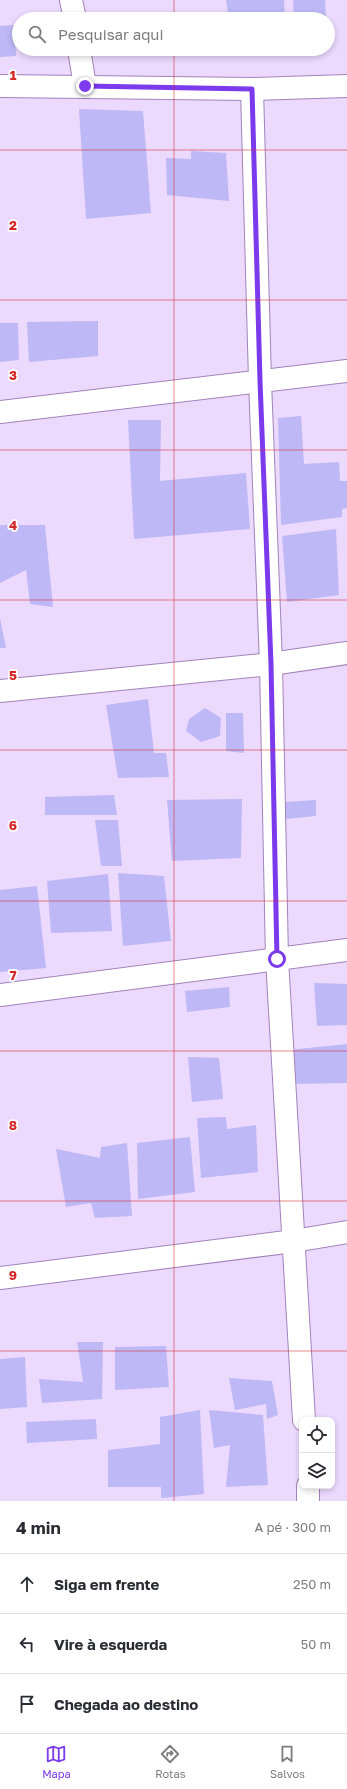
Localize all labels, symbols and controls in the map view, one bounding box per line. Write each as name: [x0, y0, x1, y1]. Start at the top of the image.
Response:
search box: [12, 12, 335, 56]
icon: search: [26, 23, 48, 45]
text: Pesquisar aqui: [58, 25, 163, 43]
text: 1: [10, 67, 17, 83]
route end: [76, 77, 94, 95]
text: 2: [9, 217, 17, 233]
text: 3: [9, 367, 17, 383]
text: 4: [9, 517, 17, 533]
text: 5: [9, 667, 17, 683]
text: 6: [9, 817, 17, 833]
route start: [268, 950, 286, 968]
text: 7: [9, 967, 17, 983]
text: 8: [9, 1117, 17, 1133]
text: 9: [9, 1267, 17, 1283]
map controls: [299, 1417, 335, 1489]
button: locate: [299, 1417, 335, 1453]
button: layers: [299, 1453, 335, 1489]
text: 4 min: [16, 1517, 61, 1538]
text: A pé · 300 m: [255, 1519, 331, 1535]
icon: ahead: [16, 1573, 38, 1595]
text: Siga em frente: [54, 1575, 159, 1593]
text: 250 m: [293, 1576, 331, 1592]
icon: left: [16, 1633, 38, 1655]
text: Vire à esquerda: [54, 1635, 167, 1653]
text: 50 m: [301, 1636, 331, 1652]
icon: arrive: [16, 1693, 38, 1715]
text: Chegada ao destino: [54, 1695, 198, 1713]
tab: Mapa: [42, 1743, 71, 1780]
tab: Rotas: [155, 1743, 186, 1780]
tab: Salvos: [270, 1743, 305, 1780]

